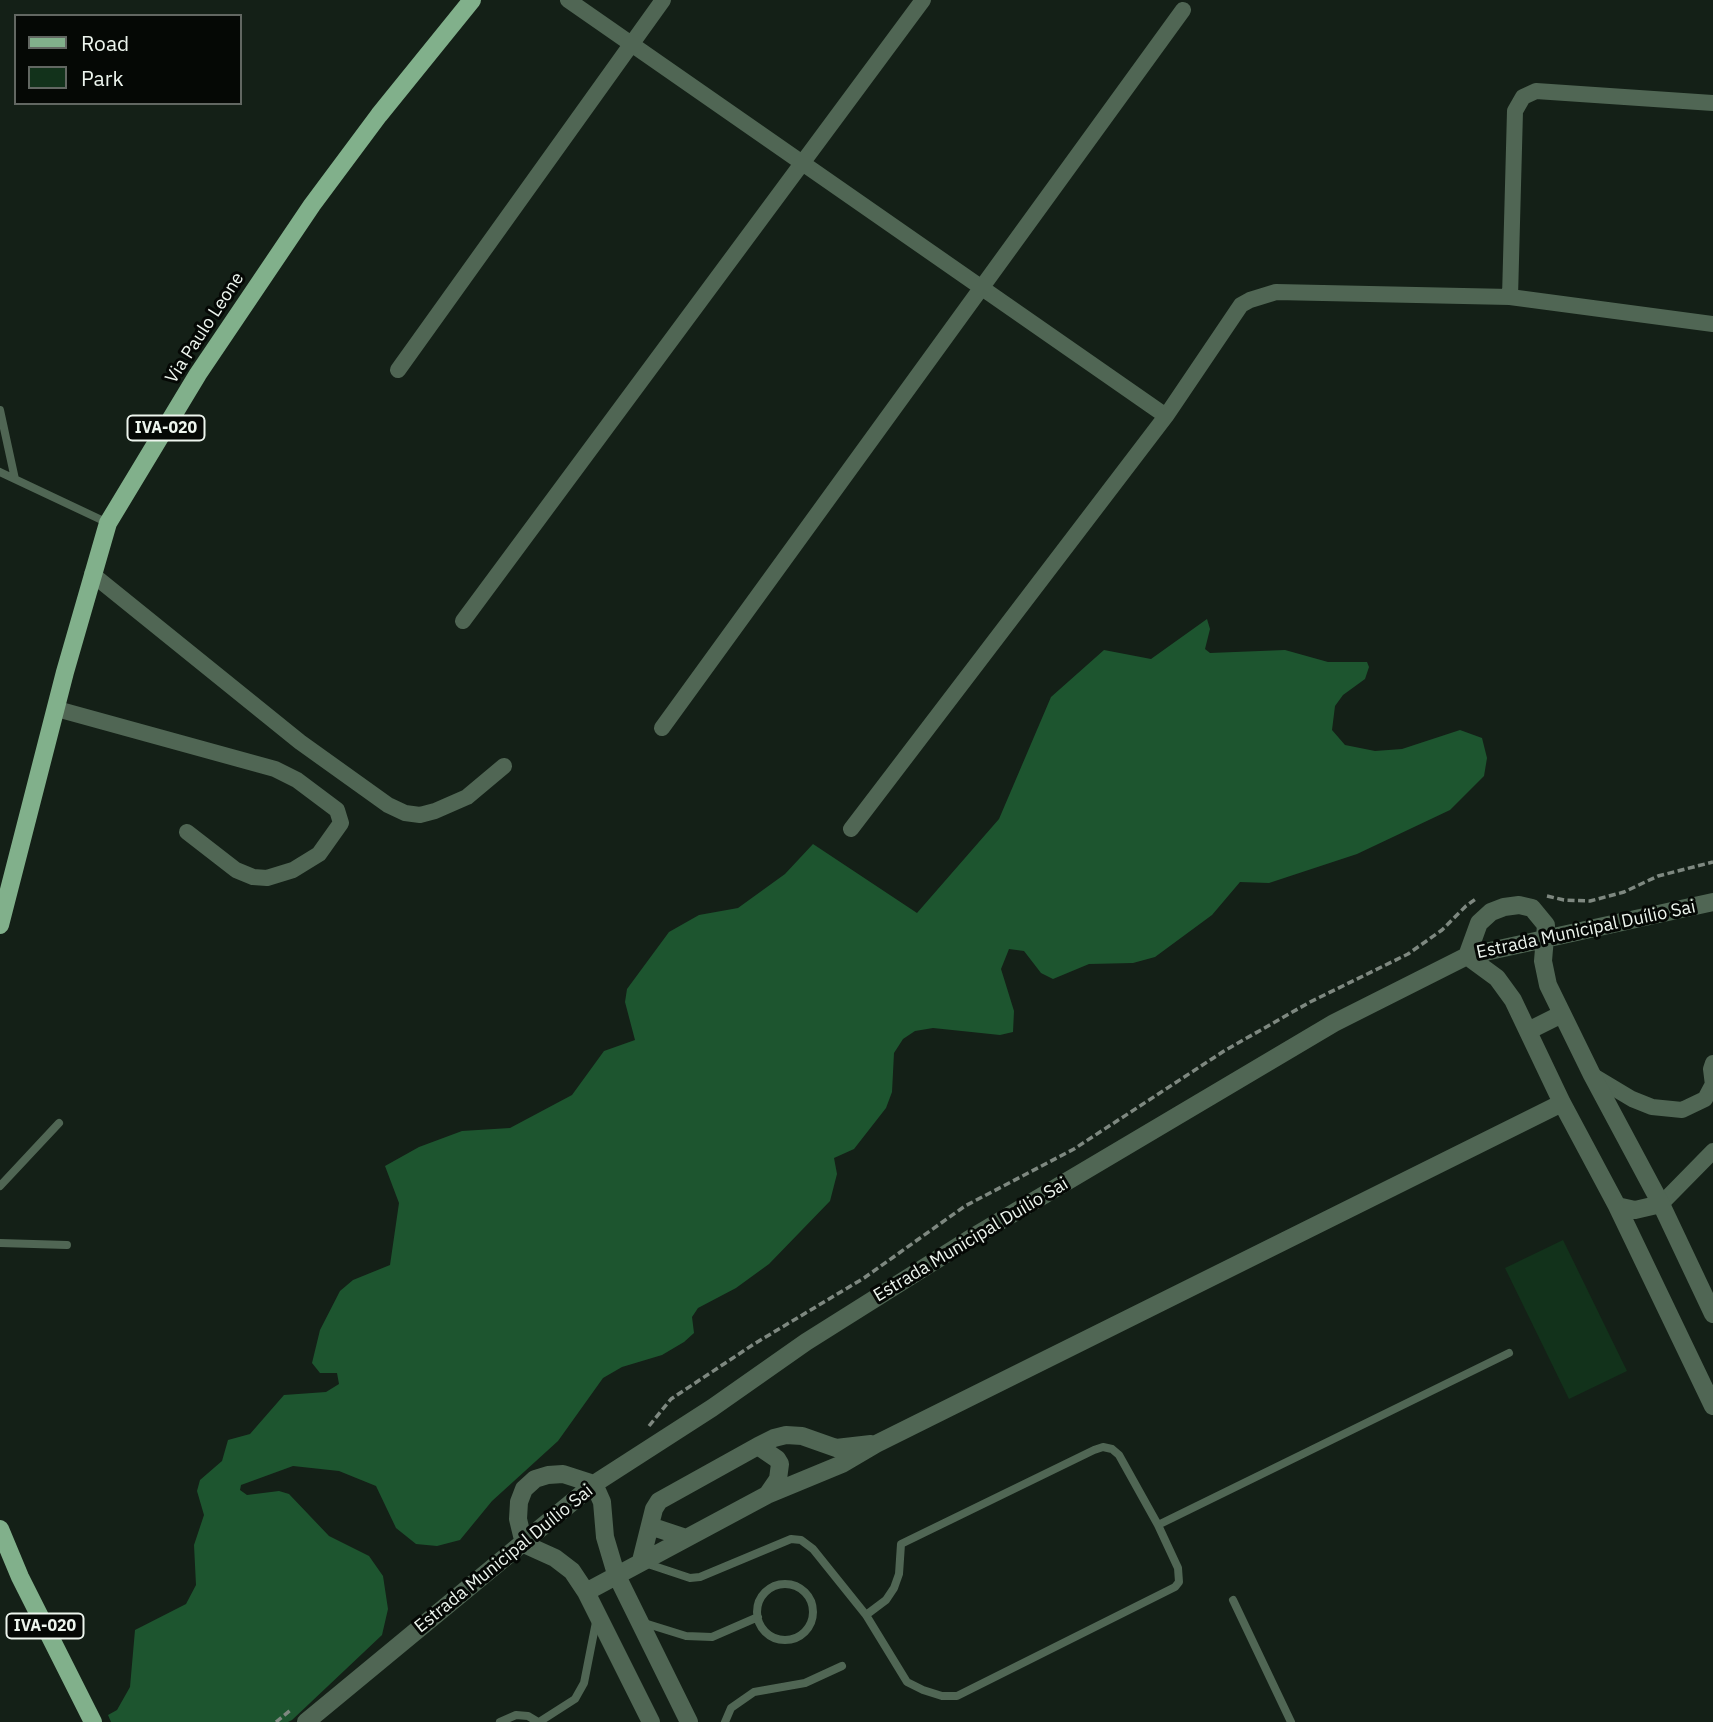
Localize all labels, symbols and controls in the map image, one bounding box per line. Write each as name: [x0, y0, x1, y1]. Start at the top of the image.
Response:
legend: [14, 14, 242, 105]
text: Road: [81, 29, 129, 57]
text: Park: [81, 64, 124, 92]
street label: Via Paulo Leone: [161, 268, 249, 388]
road number: IVA-020: [128, 416, 204, 440]
street label: Estrada Municipal Duílio Sai: [1475, 896, 1697, 964]
street label: Estrada Municipal Duílio Sai: [870, 1173, 1072, 1307]
street label: Estrada Municipal Duílio Sai: [410, 1480, 598, 1638]
road number: IVA-020: [7, 1614, 84, 1638]

